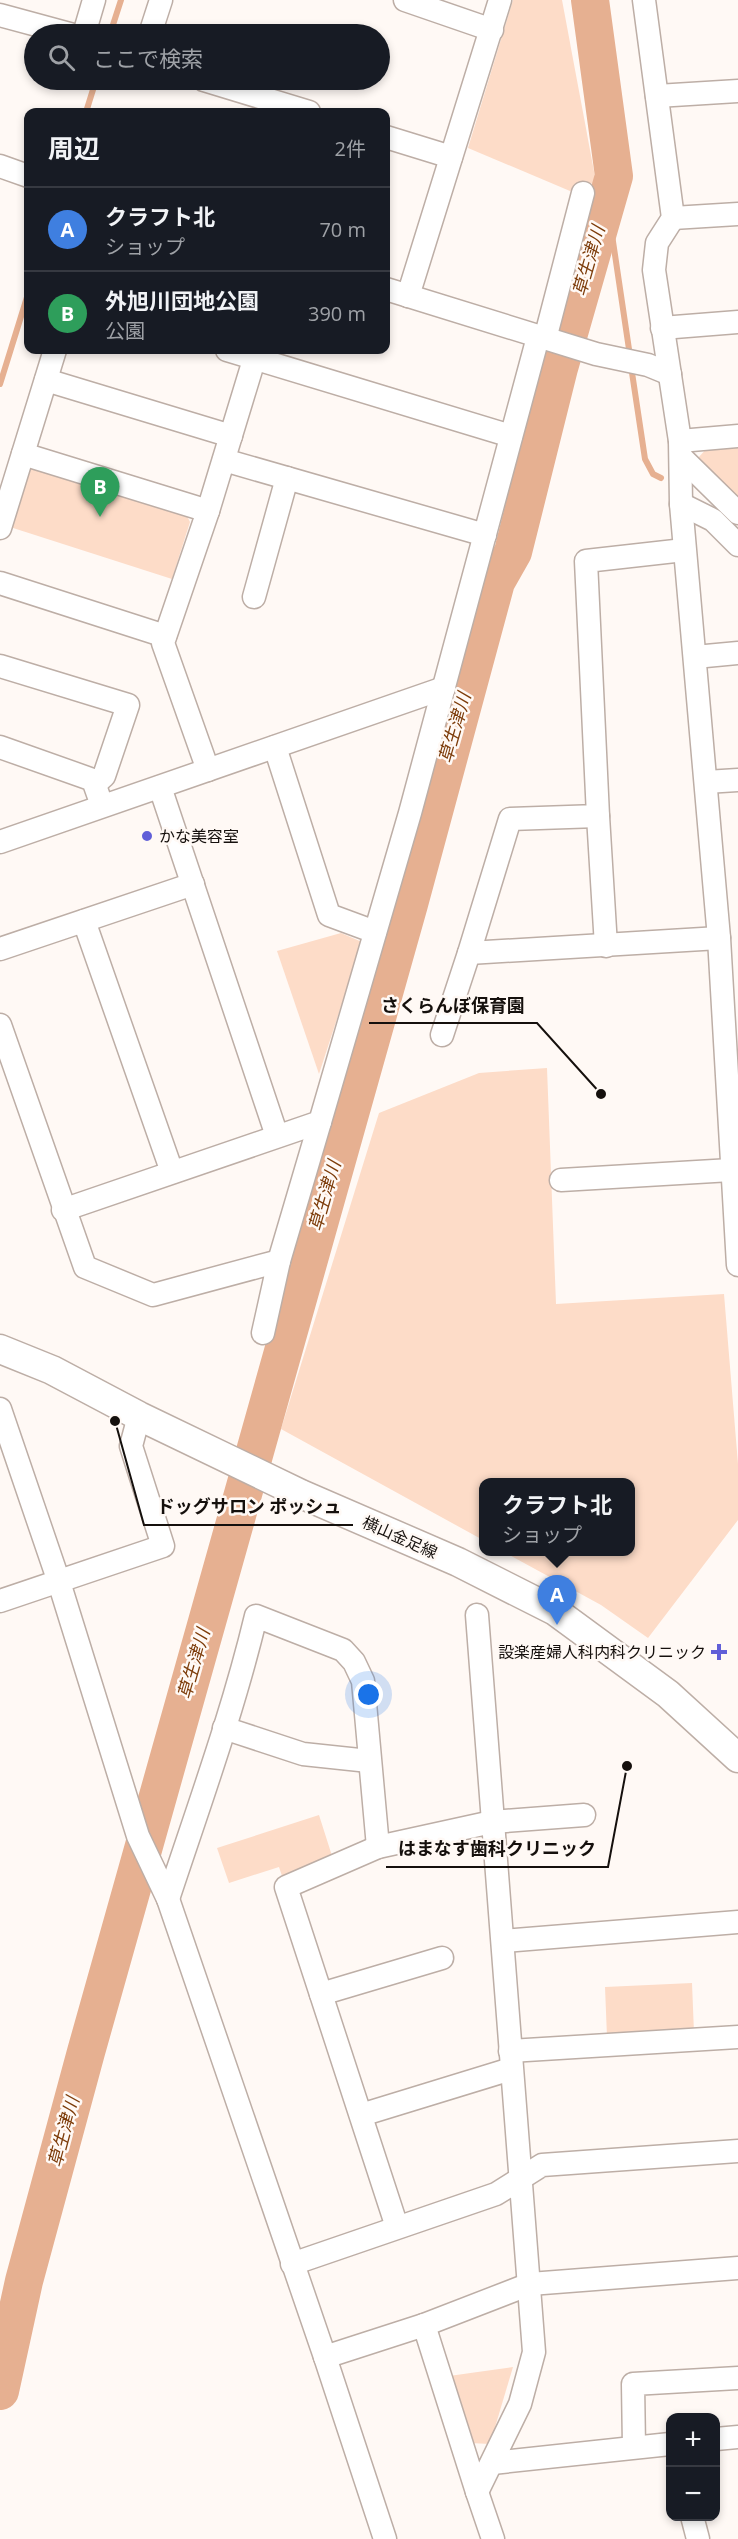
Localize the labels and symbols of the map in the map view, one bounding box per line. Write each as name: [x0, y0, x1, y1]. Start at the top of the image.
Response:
water label: 草生津川: [567, 221, 610, 299]
pin: B: [80, 468, 120, 517]
water label: 草生津川: [433, 688, 476, 766]
place label: かな美容室: [159, 825, 239, 847]
marker: かな美容室: [140, 829, 154, 843]
callout: さくらんぼ保育園: [369, 987, 537, 1023]
text: さくらんぼ保育園: [381, 993, 525, 1017]
water label: 草生津川: [303, 1156, 346, 1234]
callout: ドッグサロン ポッシュ: [144, 1489, 353, 1525]
text: ドッグサロン ポッシュ: [157, 1494, 341, 1518]
street label: 横山金足線: [359, 1511, 441, 1563]
pin: A: [538, 1576, 576, 1625]
water label: 草生津川: [172, 1624, 215, 1702]
place label: 設楽産婦人科内科クリニック: [498, 1641, 706, 1663]
marker: 設楽産婦人科内科クリニック: [710, 1643, 728, 1661]
your location: [354, 1680, 383, 1709]
callout: はまなす歯科クリニック: [386, 1831, 608, 1867]
text: はまなす歯科クリニック: [398, 1836, 596, 1860]
water label: 草生津川: [42, 2092, 84, 2170]

